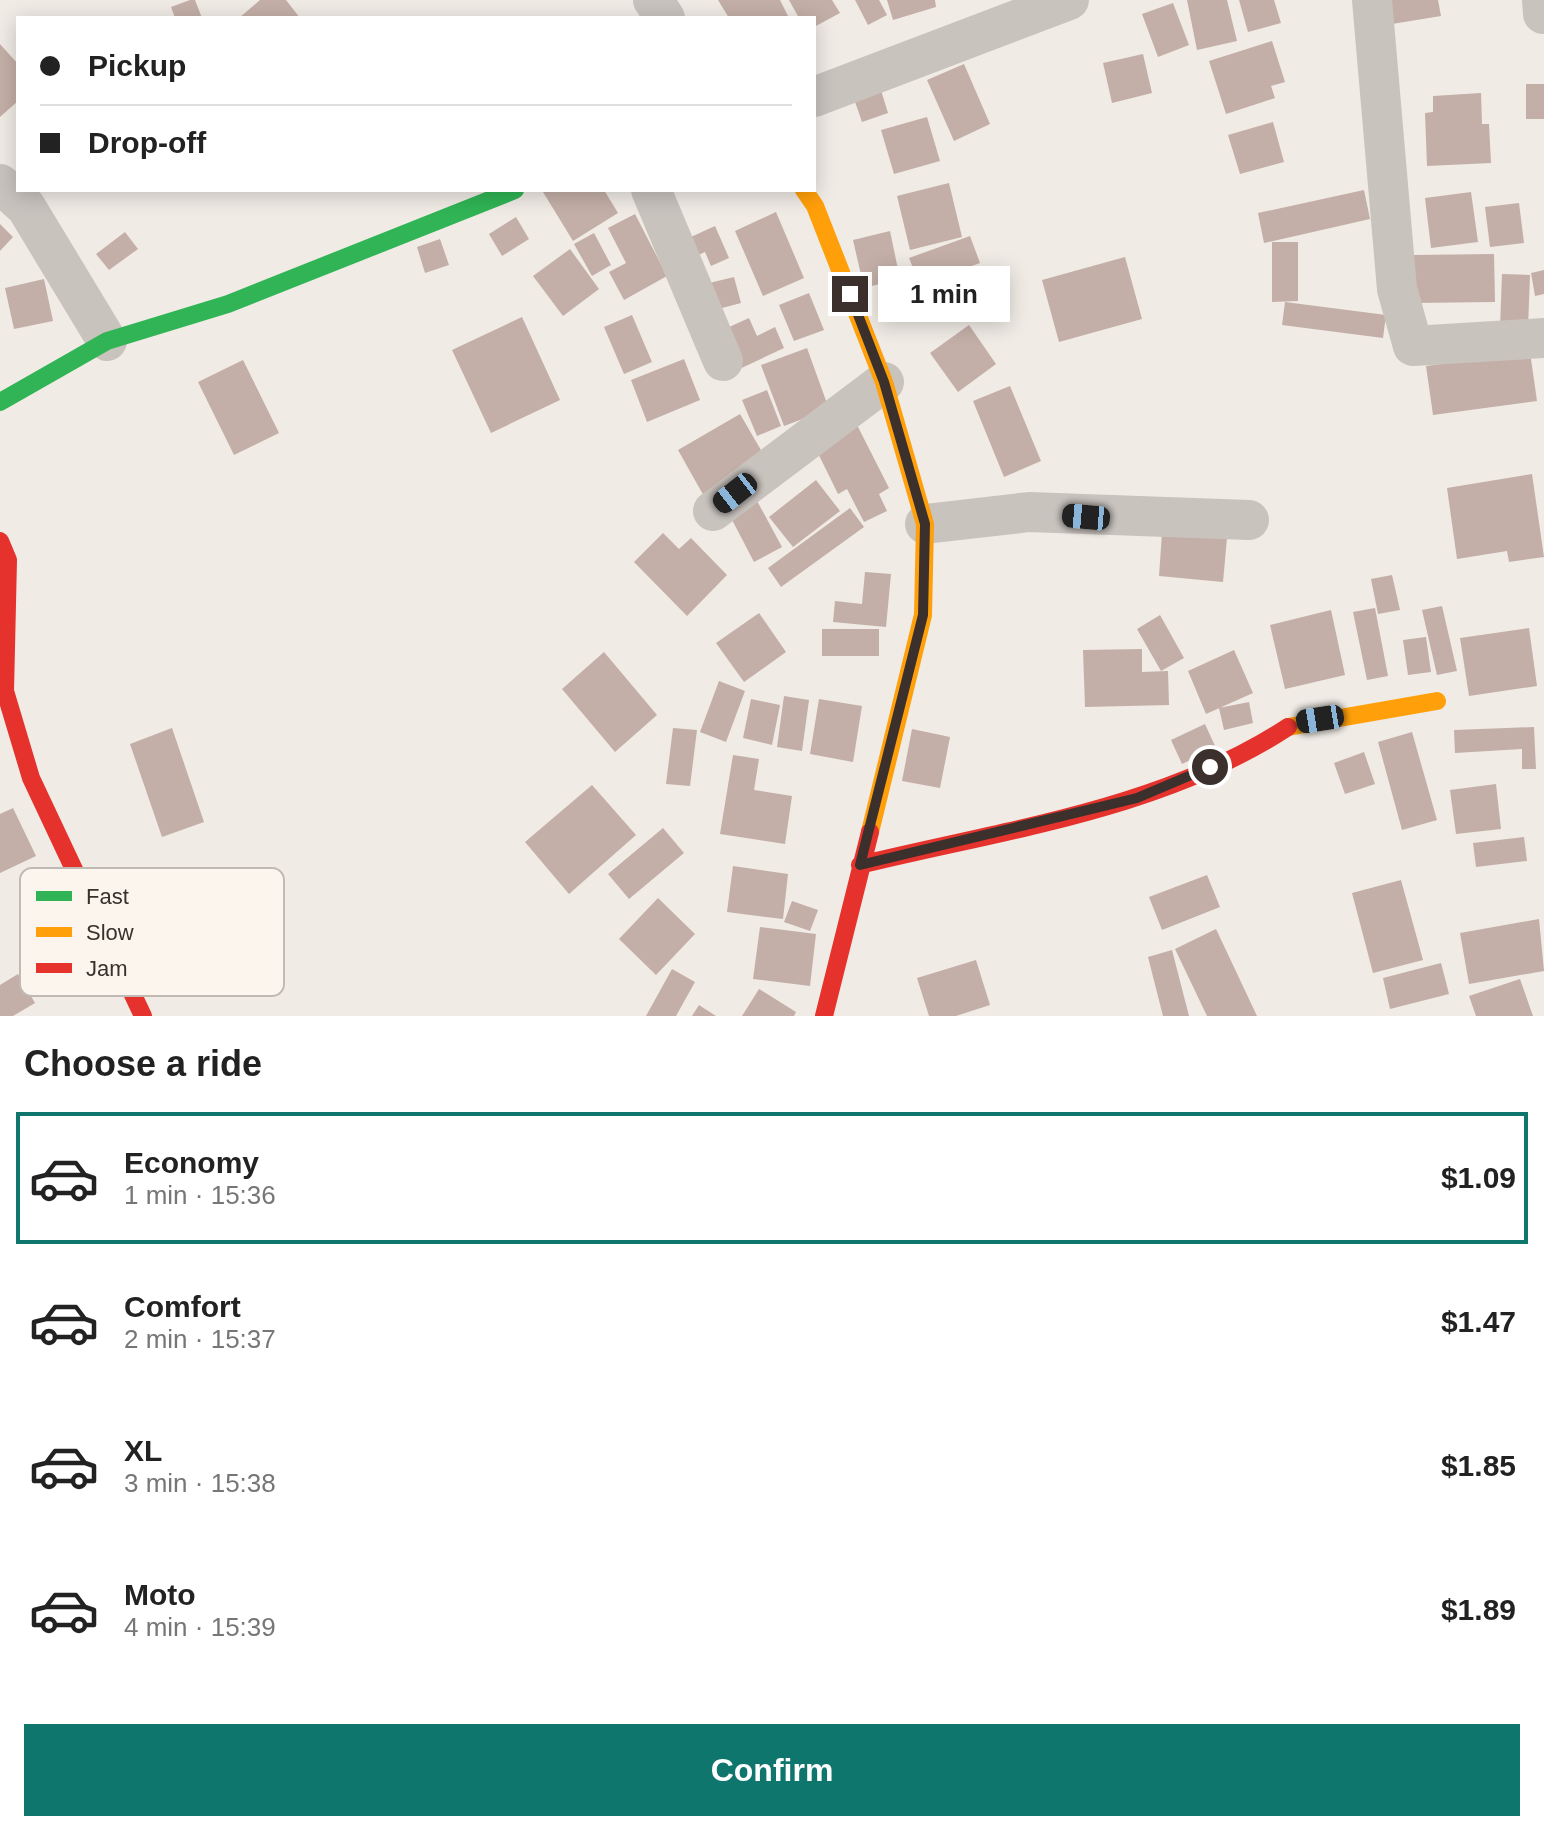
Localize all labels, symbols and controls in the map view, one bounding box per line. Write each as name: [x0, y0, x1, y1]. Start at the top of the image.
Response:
text: Pickup: [88, 49, 186, 82]
text: Drop-off: [88, 126, 206, 159]
callout: 1 min: [878, 266, 1010, 322]
route end: [832, 276, 868, 312]
text: 1 min: [910, 279, 978, 309]
car: [709, 469, 761, 517]
car: [1061, 503, 1111, 531]
car: [1294, 703, 1346, 735]
route start: [1192, 749, 1228, 785]
legend: [20, 868, 284, 996]
text: Fast: [86, 884, 129, 909]
text: Slow: [86, 920, 134, 945]
text: Jam: [86, 956, 128, 981]
text: Choose a ride: [24, 1043, 262, 1084]
icon: car: [28, 1142, 100, 1214]
text: Economy: [124, 1146, 259, 1179]
text: $1.09: [1441, 1161, 1516, 1194]
text: 1 min · 15:36: [124, 1180, 276, 1210]
icon: car: [28, 1286, 100, 1358]
text: Comfort: [124, 1290, 241, 1323]
text: $1.47: [1441, 1305, 1516, 1338]
text: 2 min · 15:37: [124, 1324, 276, 1354]
icon: car: [28, 1430, 100, 1502]
text: XL: [124, 1434, 162, 1467]
text: $1.85: [1441, 1449, 1516, 1482]
text: 3 min · 15:38: [124, 1468, 276, 1498]
icon: car: [28, 1574, 100, 1646]
text: Moto: [124, 1578, 196, 1611]
text: $1.89: [1441, 1593, 1516, 1626]
text: 4 min · 15:39: [124, 1612, 276, 1642]
button: Confirm: [24, 1724, 1520, 1816]

